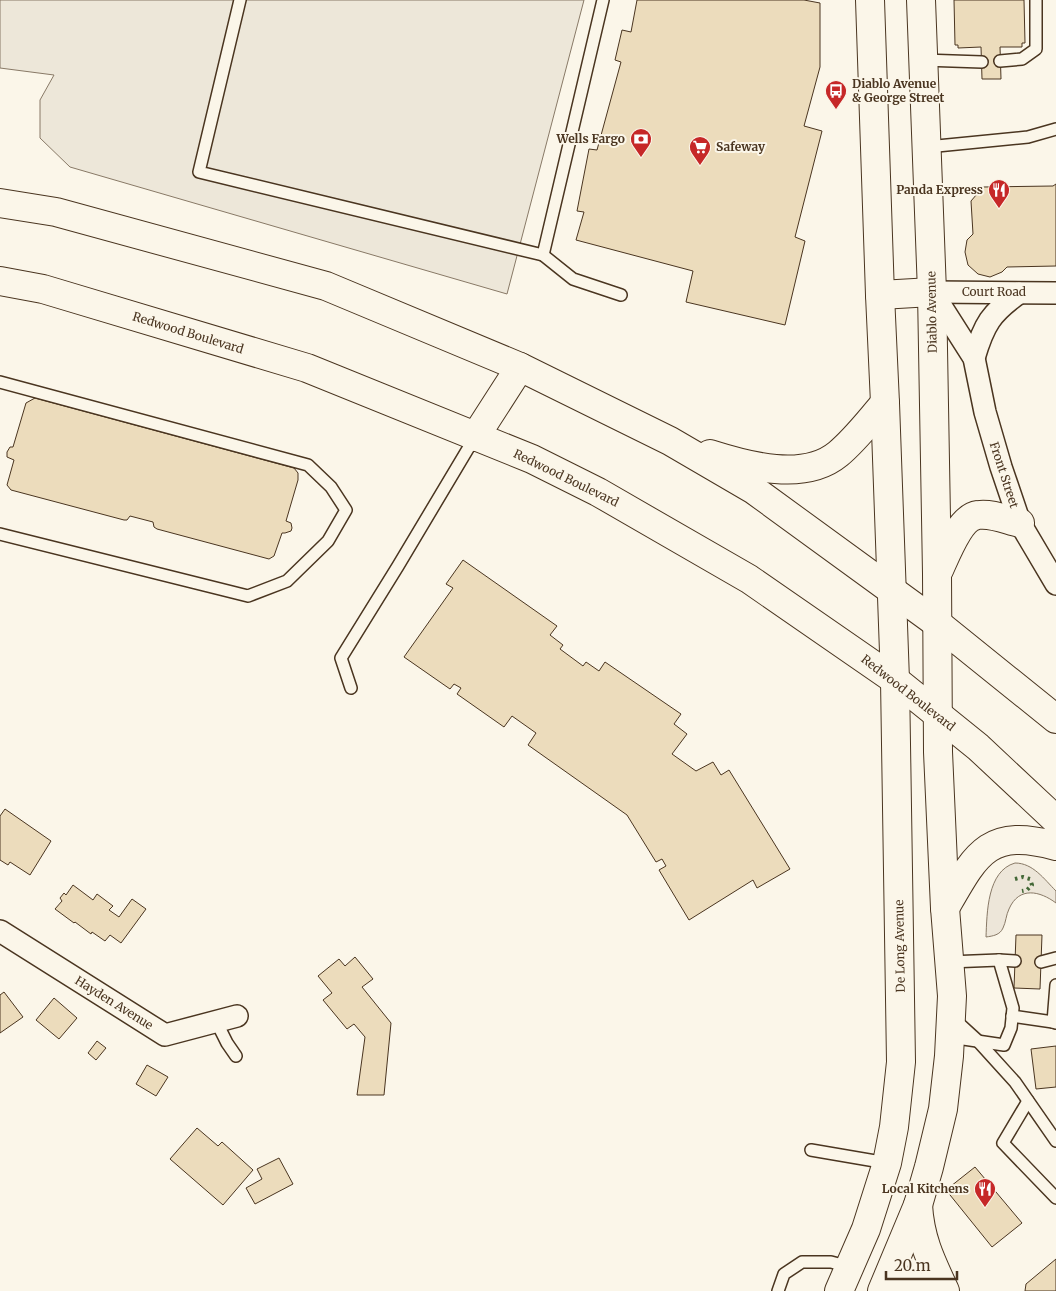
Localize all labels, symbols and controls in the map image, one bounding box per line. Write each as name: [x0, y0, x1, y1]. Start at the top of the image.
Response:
place label: Diablo Avenue & George Street: [852, 76, 944, 105]
bus stop icon: Diablo Avenue & George Street: [824, 79, 848, 110]
bank icon: Wells Fargo: [629, 127, 653, 158]
place label: Wells Fargo: [556, 131, 625, 146]
supermarket icon: Safeway: [688, 135, 712, 166]
place label: Safeway: [716, 139, 766, 154]
restaurant icon: Panda Express: [987, 178, 1011, 209]
place label: Panda Express: [896, 182, 983, 197]
street label: Diablo Avenue: [923, 271, 940, 353]
street label: Court Road: [962, 284, 1026, 299]
street label: Redwood Boulevard: [131, 309, 245, 357]
street label: Front Street: [987, 440, 1022, 510]
street label: Redwood Boulevard: [511, 446, 621, 510]
street label: Redwood Boulevard: [858, 651, 958, 734]
street label: De Long Avenue: [891, 899, 908, 993]
street label: Hayden Avenue: [73, 973, 156, 1033]
restaurant icon: Local Kitchens: [973, 1177, 997, 1208]
place label: Local Kitchens: [882, 1181, 969, 1196]
scale bar: [886, 1248, 957, 1280]
text: 20 m: [894, 1256, 931, 1275]

